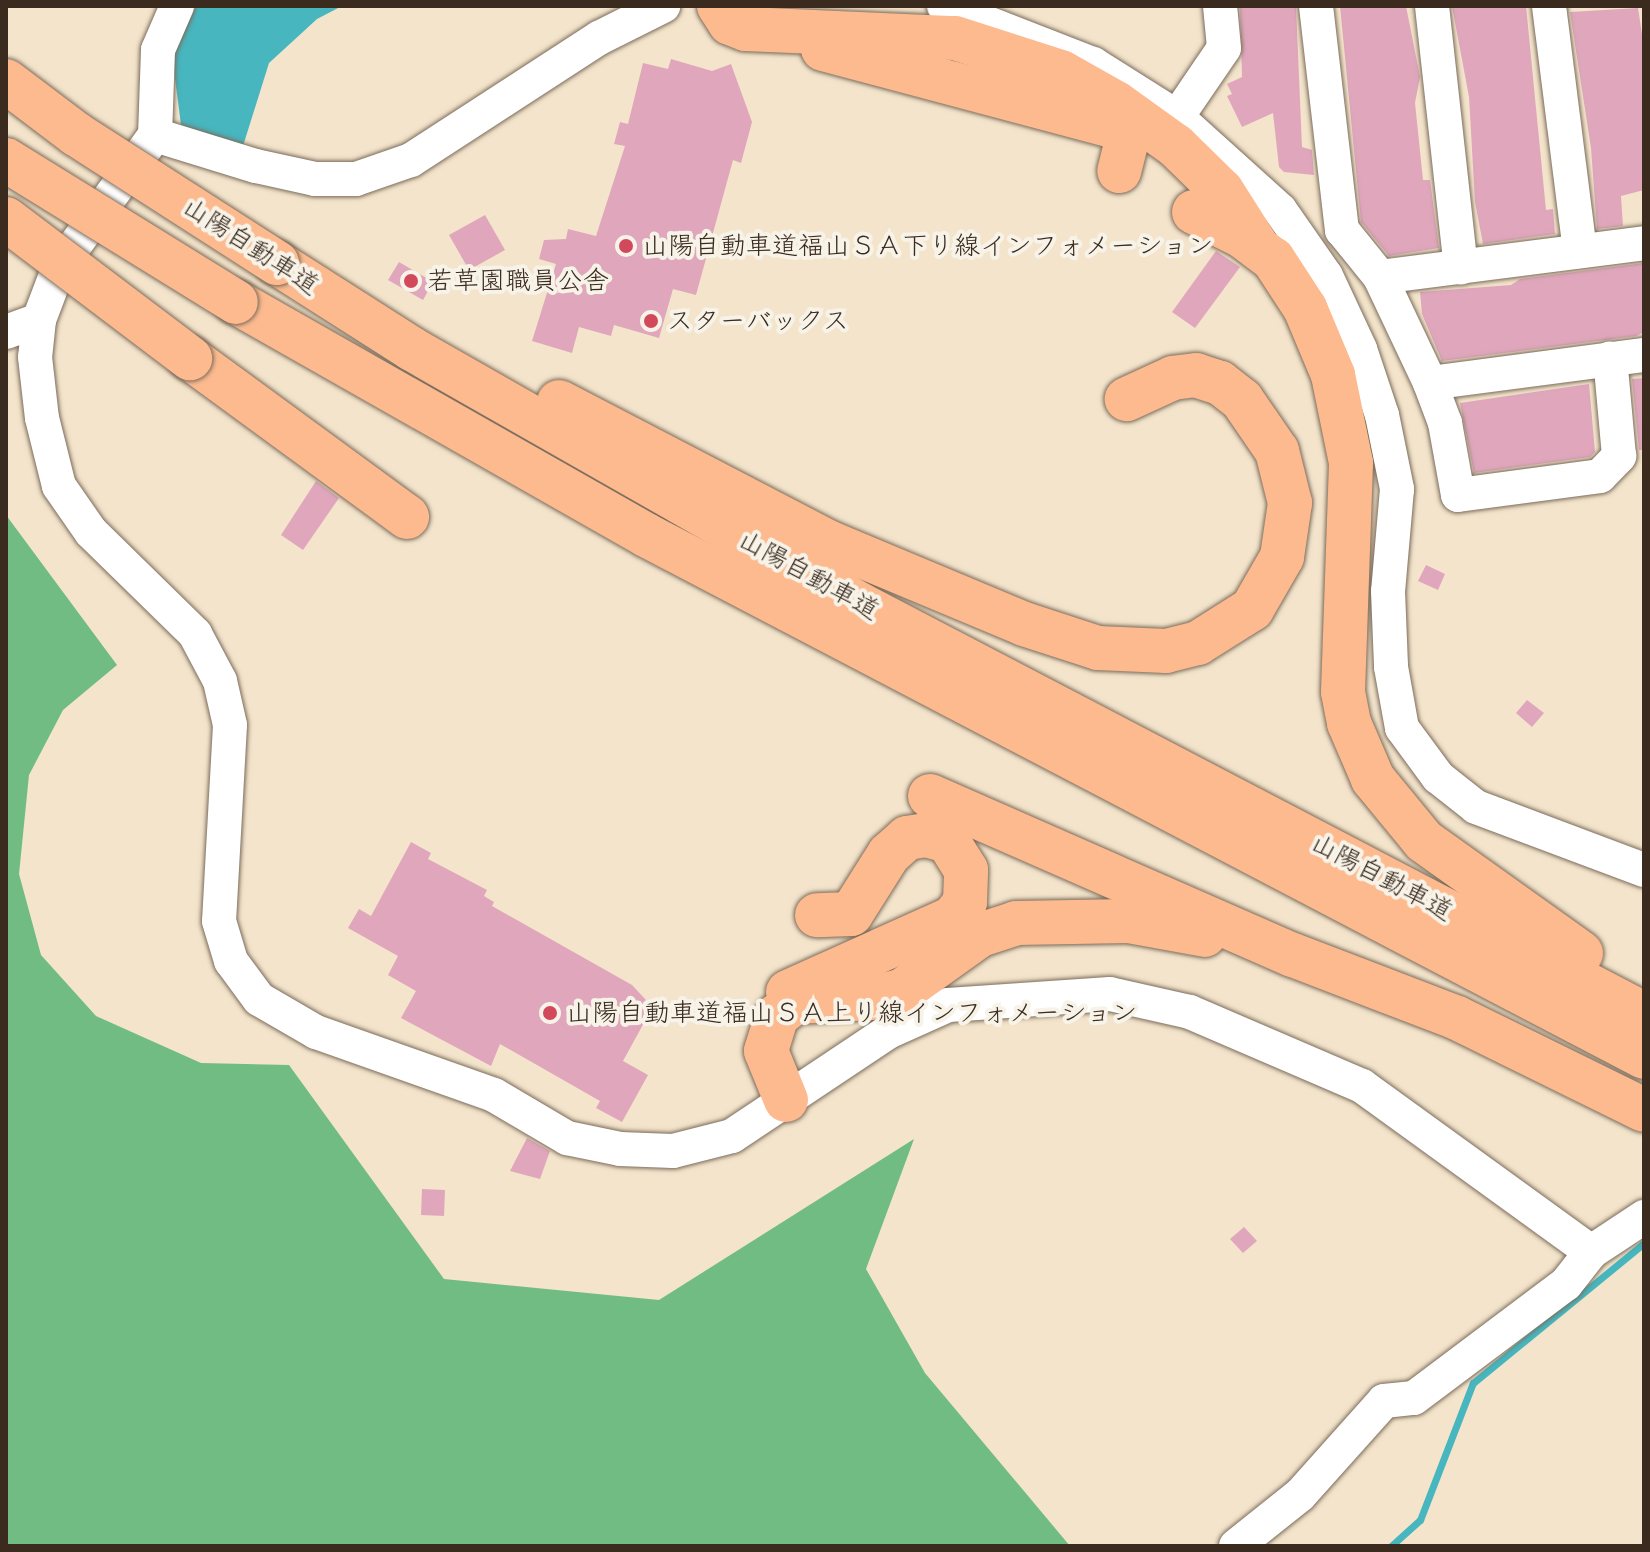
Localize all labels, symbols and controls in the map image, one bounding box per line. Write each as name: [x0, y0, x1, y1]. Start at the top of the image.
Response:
street label: 山陽自動車道: [177, 190, 325, 302]
place label: 山陽自動車道福山ＳＡ下り線インフォメーション: [642, 230, 1214, 262]
marker: 山陽自動車道福山ＳＡ下り線インフォメーション: [617, 237, 635, 255]
place label: 若草園職員公舎: [427, 265, 609, 297]
marker: 若草園職員公舎: [402, 272, 420, 290]
place label: スターバックス: [667, 305, 849, 337]
marker: スターバックス: [642, 312, 660, 330]
street label: 山陽自動車道: [733, 524, 885, 626]
street label: 山陽自動車道: [1306, 827, 1458, 927]
place label: 山陽自動車道福山ＳＡ上り線インフォメーション: [566, 997, 1138, 1029]
marker: 山陽自動車道福山ＳＡ上り線インフォメーション: [541, 1004, 559, 1022]

